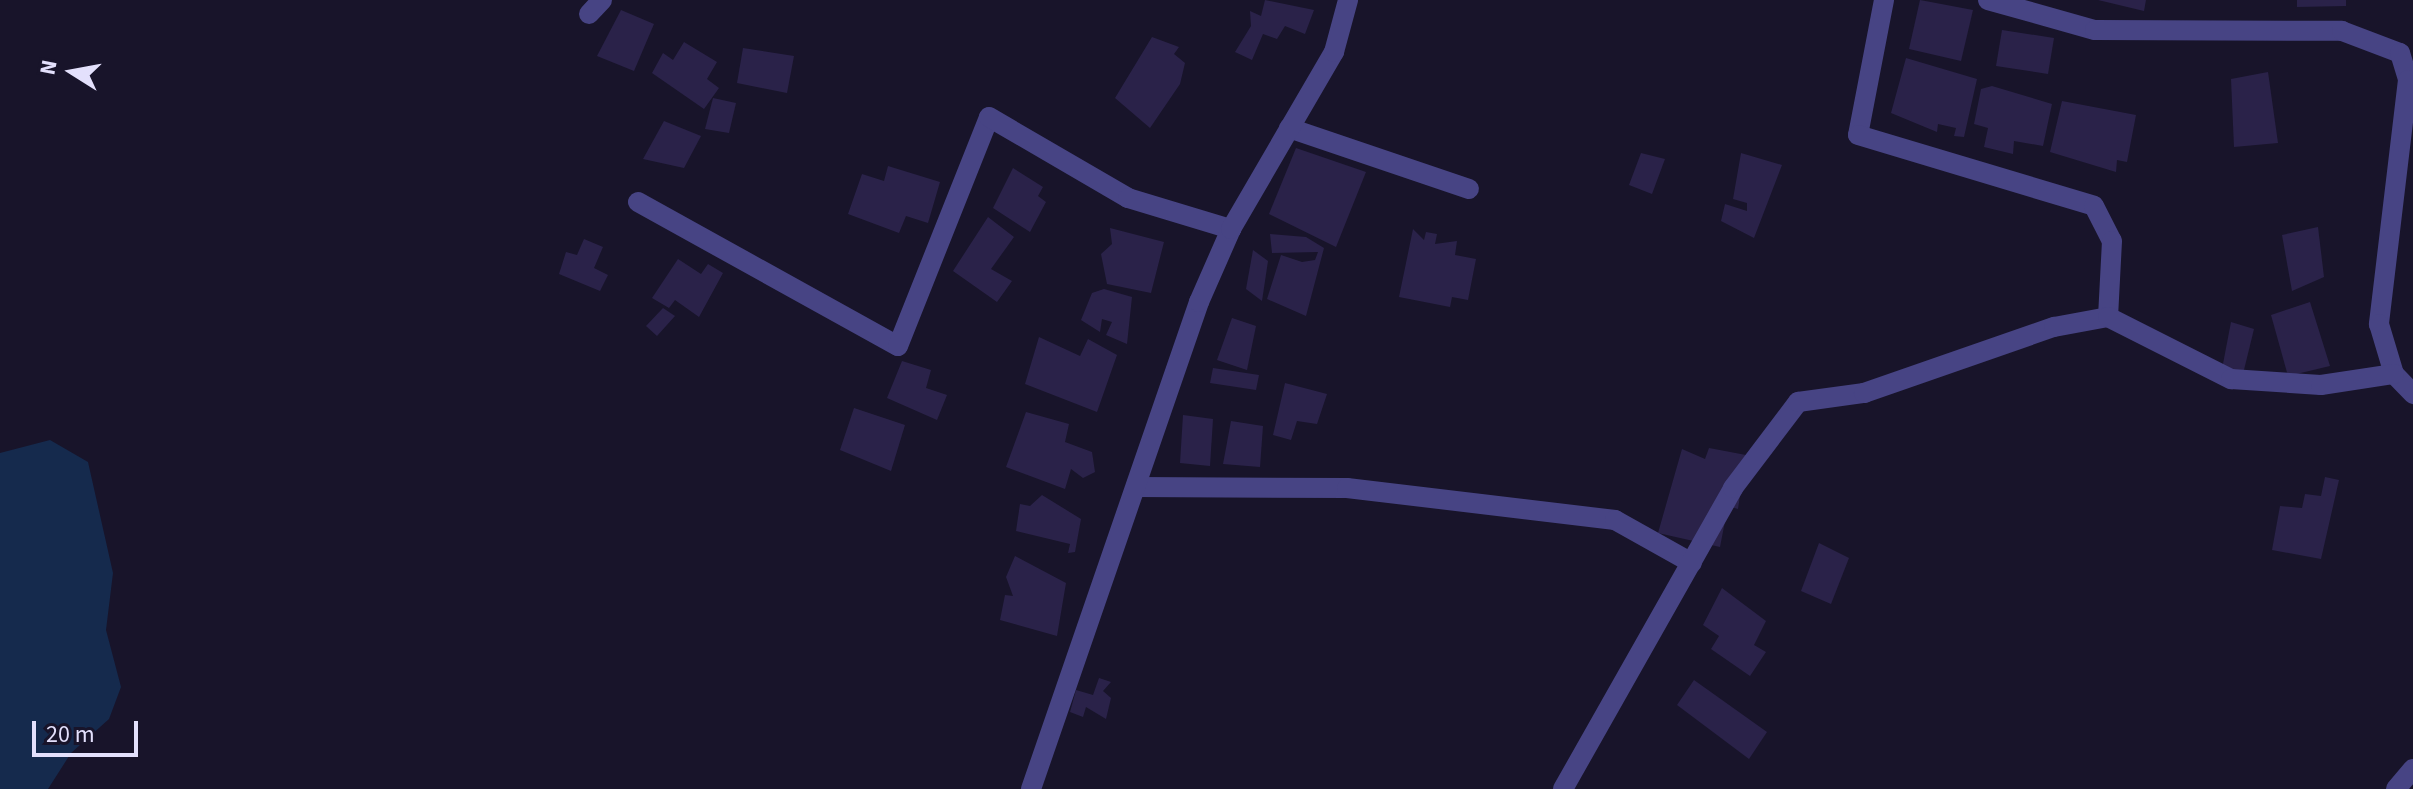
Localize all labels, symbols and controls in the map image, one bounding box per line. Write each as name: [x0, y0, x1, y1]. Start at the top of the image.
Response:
north arrow: [32, 32, 112, 112]
text: N: [31, 57, 66, 78]
scale bar: [36, 705, 142, 755]
text: 20 m: [46, 717, 95, 752]

